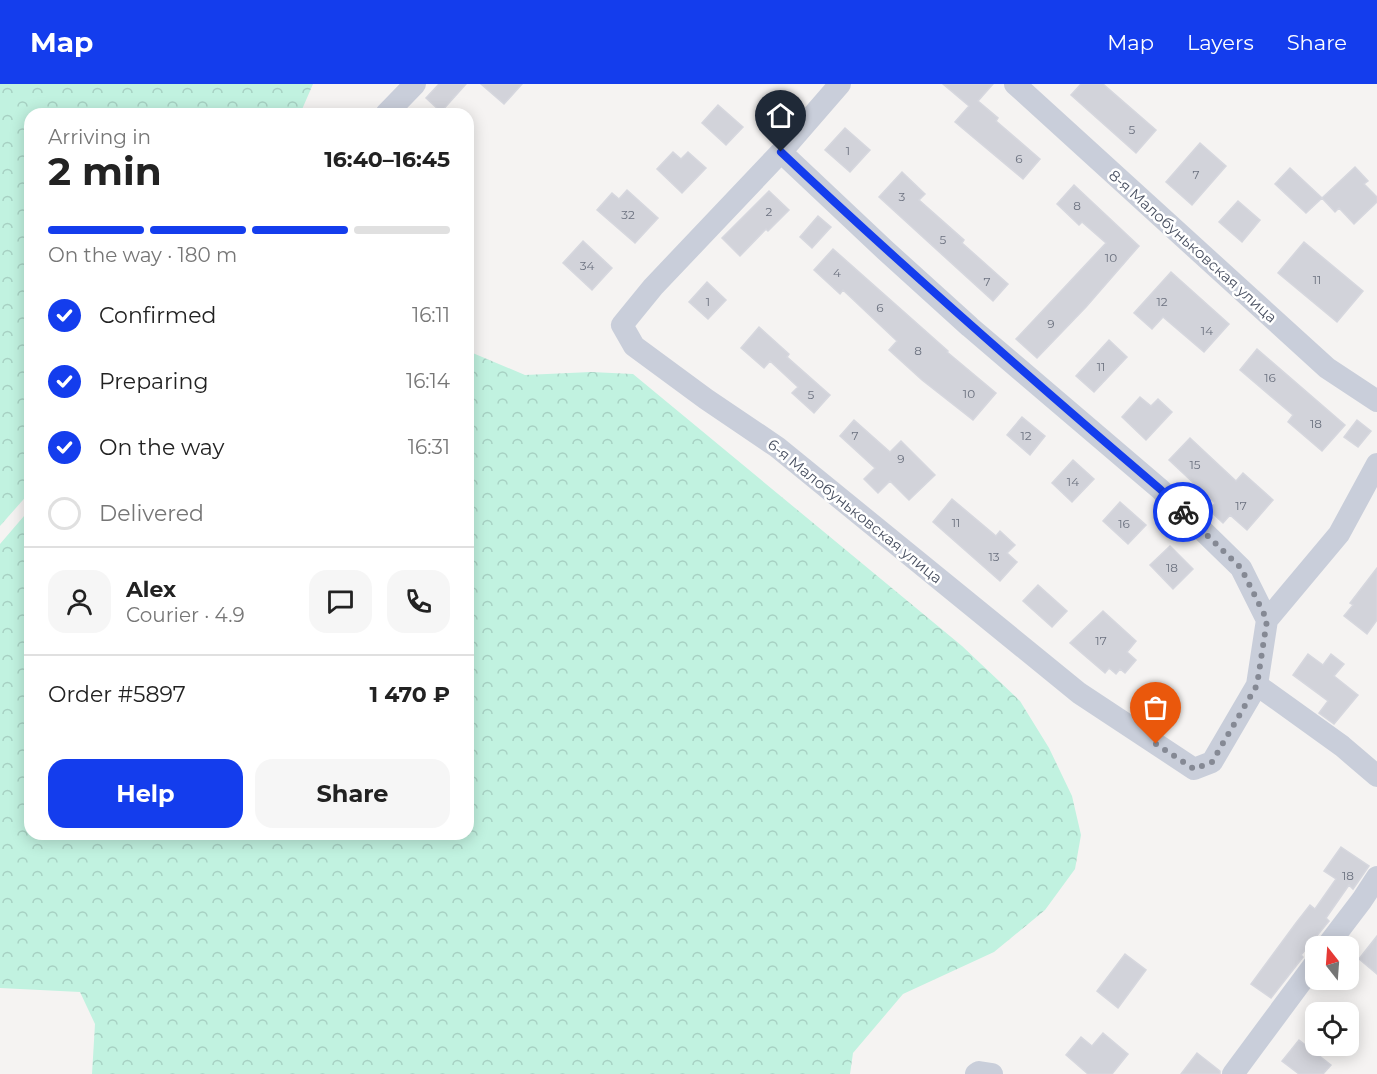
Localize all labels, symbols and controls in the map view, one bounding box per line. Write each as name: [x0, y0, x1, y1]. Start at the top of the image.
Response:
text: Map: [30, 25, 93, 59]
text: Map: [1107, 30, 1154, 55]
text: Layers: [1187, 30, 1254, 55]
text: Share: [1287, 30, 1347, 55]
pin: [755, 90, 806, 152]
icon: home: [764, 99, 797, 132]
house number: 5: [1129, 122, 1136, 137]
text: Arriving in: [48, 125, 151, 149]
house number: 1: [846, 143, 850, 158]
text: 16:40–16:45: [324, 146, 450, 173]
text: 2 min: [48, 147, 162, 195]
house number: 6: [1015, 151, 1023, 166]
street label: 8-я Малобуньковская улица: [1105, 165, 1281, 327]
house number: 7: [1192, 167, 1200, 182]
house number: 3: [899, 189, 906, 204]
house number: 8: [1073, 198, 1081, 213]
house number: 2: [766, 204, 773, 219]
house number: 32: [621, 207, 635, 222]
house number: 5: [940, 232, 947, 247]
text: On the way · 180 m: [48, 243, 237, 267]
house number: 10: [1105, 250, 1117, 265]
house number: 34: [580, 258, 594, 273]
house number: 4: [833, 265, 841, 280]
house number: 11: [1313, 272, 1321, 287]
house number: 7: [983, 274, 991, 289]
house number: 1: [706, 294, 710, 309]
house number: 12: [1156, 294, 1168, 309]
icon: check: [48, 299, 81, 332]
house number: 6: [876, 300, 884, 315]
text: Confirmed: [99, 302, 216, 329]
text: 16:11: [412, 303, 450, 327]
house number: 9: [1047, 316, 1055, 331]
house number: 14: [1201, 323, 1213, 338]
house number: 8: [914, 343, 922, 358]
house number: 11: [1097, 359, 1105, 374]
icon: check: [48, 365, 81, 398]
text: Preparing: [99, 368, 208, 395]
text: 16:14: [406, 369, 450, 393]
house number: 16: [1264, 370, 1276, 385]
house number: 10: [963, 386, 975, 401]
house number: 5: [808, 387, 815, 402]
house number: 18: [1310, 416, 1322, 431]
house number: 7: [851, 428, 859, 443]
house number: 12: [1020, 428, 1032, 443]
icon: check: [48, 431, 81, 464]
text: On the way: [99, 434, 224, 461]
text: 16:31: [408, 435, 450, 459]
street label: 6-я Малобуньковская улица: [764, 435, 946, 587]
house number: 9: [897, 451, 905, 466]
house number: 15: [1189, 457, 1201, 472]
house number: 14: [1067, 474, 1079, 489]
courier: [1153, 482, 1213, 542]
icon: bike: [1167, 496, 1200, 529]
house number: 17: [1235, 498, 1247, 513]
text: Delivered: [99, 500, 204, 527]
house number: 11: [952, 515, 960, 530]
house number: 16: [1118, 516, 1130, 531]
house number: 13: [988, 549, 1000, 564]
house number: 18: [1166, 560, 1178, 575]
button: person: [48, 570, 111, 633]
button: chat: [309, 570, 372, 633]
button: phone: [387, 570, 450, 633]
text: Alex: [126, 576, 176, 603]
text: Courier · 4.9: [126, 603, 245, 627]
house number: 17: [1095, 633, 1107, 648]
text: Order #5897: [48, 681, 186, 708]
text: 1 470 ₽: [369, 681, 450, 708]
pin: [1130, 682, 1181, 744]
icon: bag: [1139, 691, 1172, 724]
button: Help: [48, 759, 243, 828]
button: Share: [255, 759, 450, 828]
house number: 18: [1342, 868, 1354, 883]
north arrow: [1305, 936, 1359, 990]
map controls: [1305, 936, 1359, 1056]
button: locate: [1305, 1002, 1359, 1056]

